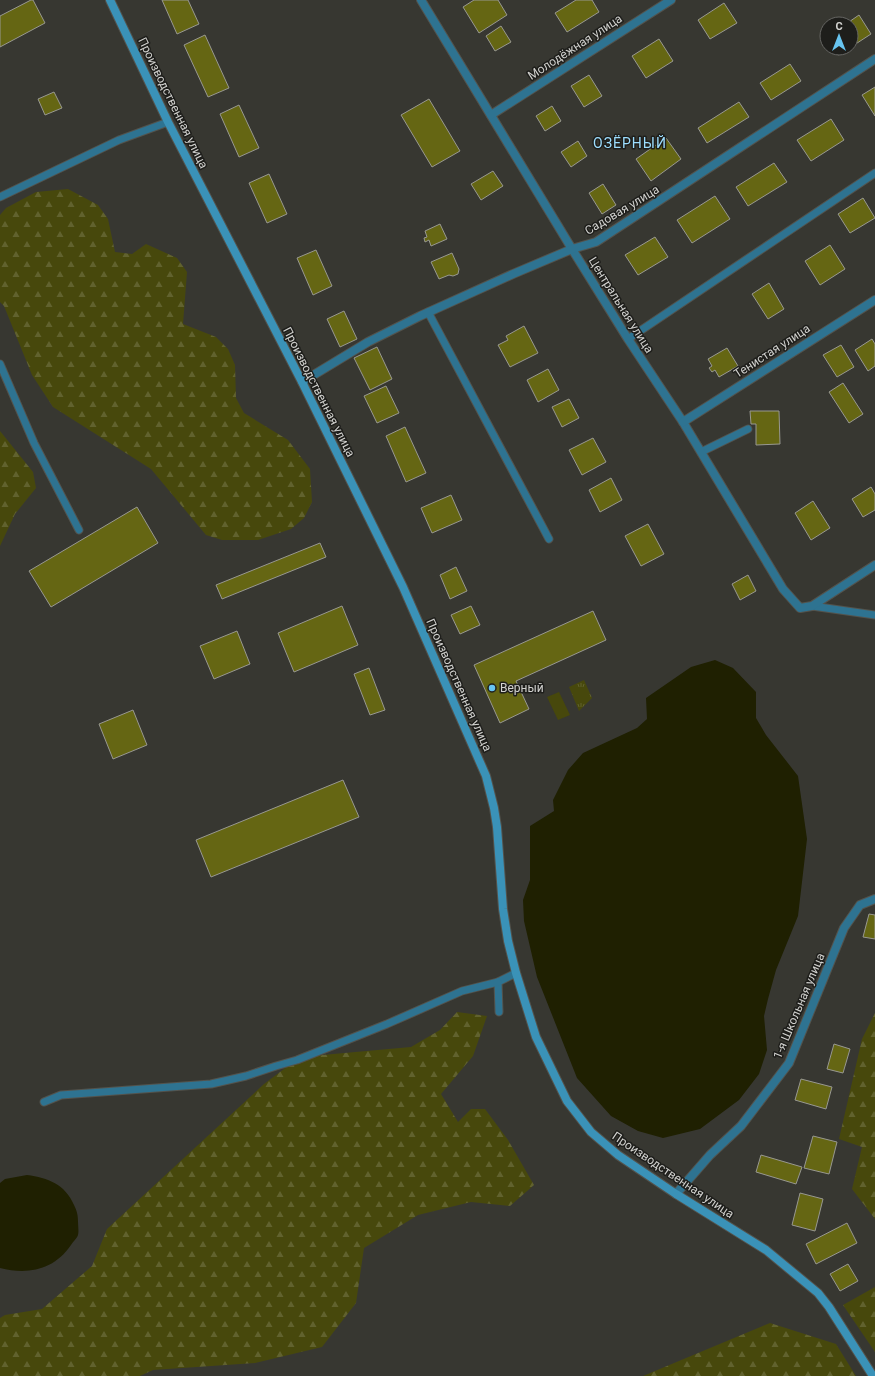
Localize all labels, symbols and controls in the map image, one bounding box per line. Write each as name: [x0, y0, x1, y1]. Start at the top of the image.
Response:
street label: Молодёжная улица: [525, 11, 625, 83]
north arrow: [819, 16, 859, 56]
text: С: [835, 20, 843, 33]
street label: Производственная улица: [135, 35, 211, 171]
district label: ОЗЁРНЫЙ: [593, 135, 667, 151]
street label: Садовая улица: [582, 182, 662, 238]
street label: Центральная улица: [586, 254, 656, 356]
street label: Тенистая улица: [731, 321, 813, 381]
street label: Производственная улица: [280, 325, 358, 459]
street label: Производственная улица: [423, 616, 495, 754]
place label: Верный: [500, 681, 544, 695]
marker: Верный: [487, 683, 497, 693]
street label: 1-я Школьная улица: [770, 951, 828, 1061]
street label: Производственная улица: [609, 1129, 737, 1221]

